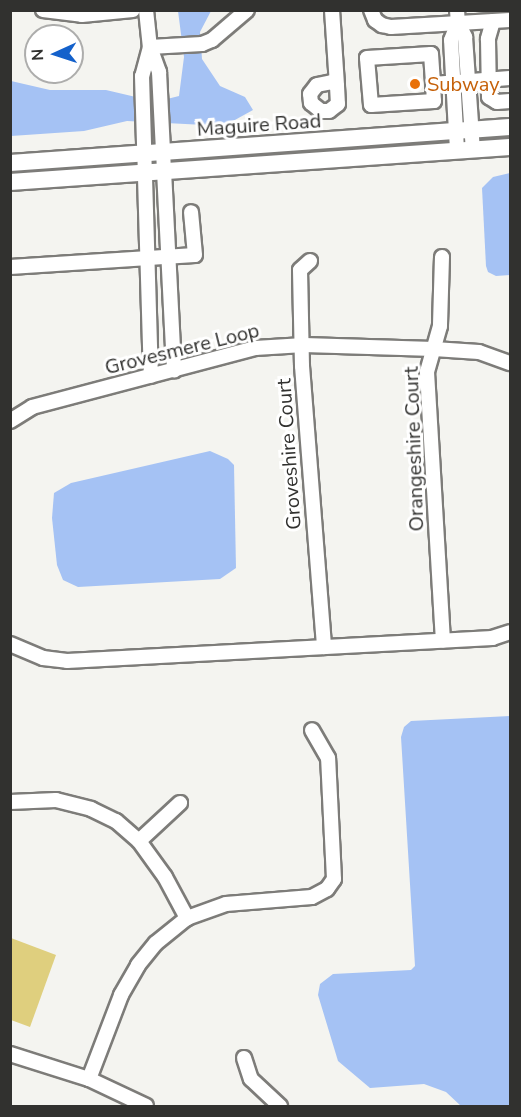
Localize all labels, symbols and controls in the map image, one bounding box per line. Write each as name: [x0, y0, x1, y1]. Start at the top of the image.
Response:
north arrow: [24, 24, 84, 84]
text: N: [27, 48, 49, 61]
place label: Subway: [427, 72, 499, 96]
marker: Subway: [408, 77, 422, 91]
street label: Maguire Road: [196, 109, 322, 141]
street label: Grovesmere Loop: [102, 318, 262, 380]
street label: Orangeshire Court: [399, 366, 429, 532]
street label: Groveshire Court: [272, 378, 306, 530]

